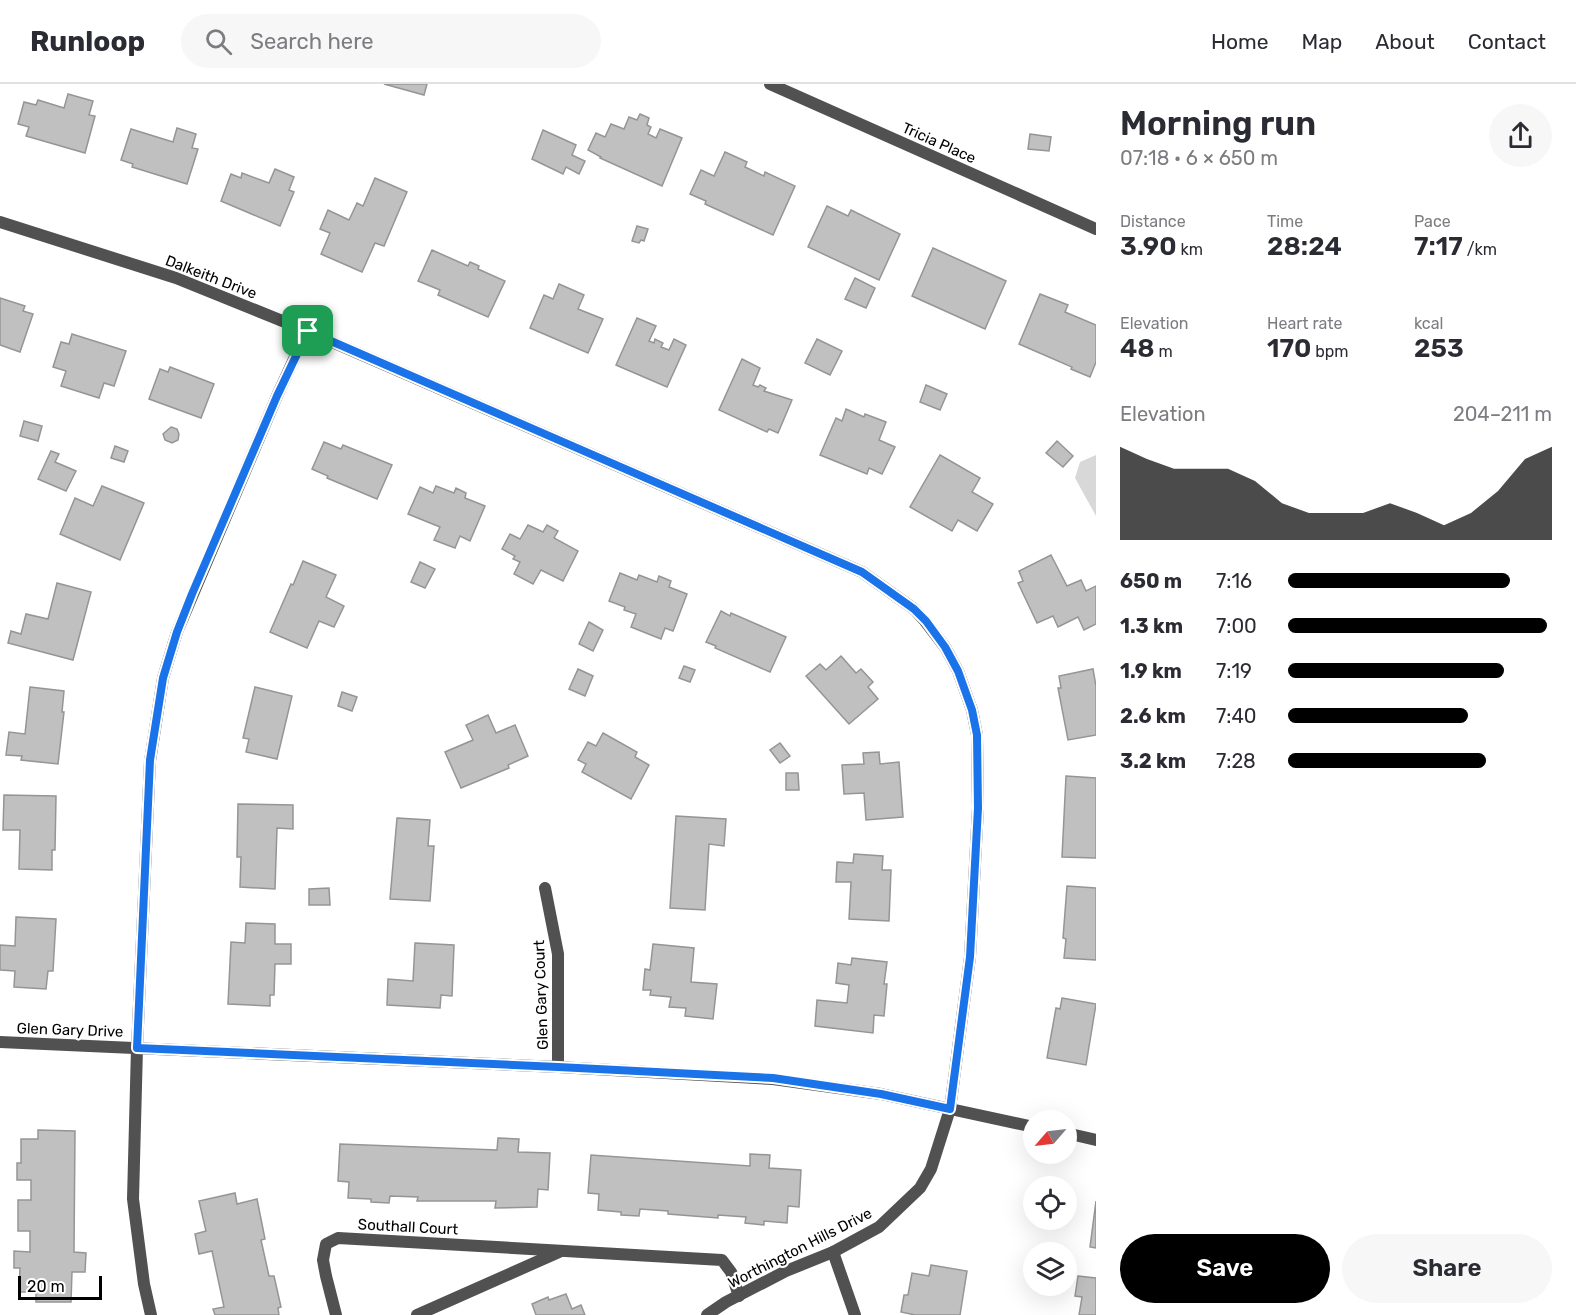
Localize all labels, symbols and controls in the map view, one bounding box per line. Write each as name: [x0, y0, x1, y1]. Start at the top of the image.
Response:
search box: [181, 14, 601, 68]
text: Runloop: [30, 25, 145, 58]
icon: search: [202, 25, 235, 58]
text: Search here: [250, 28, 374, 55]
text: Home: [1211, 29, 1268, 54]
text: Map: [1301, 29, 1342, 54]
text: About: [1375, 29, 1435, 54]
text: Contact: [1468, 29, 1546, 54]
text: Morning run: [1120, 104, 1316, 143]
button: share: [1489, 104, 1552, 167]
street label: Tricia Place: [899, 119, 979, 167]
text: 07:18 · 6 × 650 m: [1120, 146, 1278, 170]
text: Distance: [1120, 212, 1186, 231]
text: Time: [1267, 212, 1303, 231]
text: Pace: [1414, 212, 1451, 231]
text: 3.90: [1120, 231, 1177, 262]
text: 28:24: [1267, 231, 1342, 262]
text: 7:17: [1414, 231, 1463, 262]
text: km: [1177, 240, 1203, 259]
text: /km: [1463, 240, 1497, 259]
street label: Dalkeith Drive: [163, 251, 259, 303]
pin: [282, 305, 333, 356]
icon: arrive: [291, 314, 324, 347]
text: Elevation: [1120, 314, 1189, 333]
text: Heart rate: [1267, 314, 1342, 333]
text: kcal: [1414, 314, 1443, 333]
text: 48: [1120, 333, 1155, 364]
text: 170: [1267, 333, 1311, 364]
text: 253: [1414, 333, 1464, 364]
text: m: [1155, 342, 1173, 361]
text: bpm: [1311, 342, 1349, 361]
text: Elevation: [1120, 402, 1206, 426]
text: 204–211 m: [1453, 402, 1552, 426]
text: 650 m: [1120, 569, 1182, 593]
text: 7:16: [1216, 569, 1252, 593]
text: 1.3 km: [1120, 614, 1183, 638]
text: 7:00: [1216, 614, 1257, 638]
text: 1.9 km: [1120, 659, 1182, 683]
text: 7:19: [1216, 659, 1252, 683]
text: 2.6 km: [1120, 704, 1186, 728]
text: 7:40: [1216, 704, 1257, 728]
text: 3.2 km: [1120, 749, 1186, 773]
text: 7:28: [1216, 749, 1256, 773]
street label: Glen Gary Court: [530, 940, 552, 1050]
street label: Glen Gary Drive: [16, 1019, 124, 1041]
north arrow: [1023, 1110, 1077, 1164]
map controls: [1023, 1110, 1077, 1296]
button: locate: [1023, 1176, 1077, 1230]
street label: Worthington Hills Drive: [725, 1204, 875, 1292]
street label: Southall Court: [357, 1215, 459, 1239]
button: Save: [1120, 1234, 1330, 1303]
button: Share: [1342, 1234, 1552, 1303]
button: layers: [1023, 1242, 1077, 1296]
scale bar: [18, 1273, 102, 1300]
text: 20 m: [27, 1277, 65, 1296]

